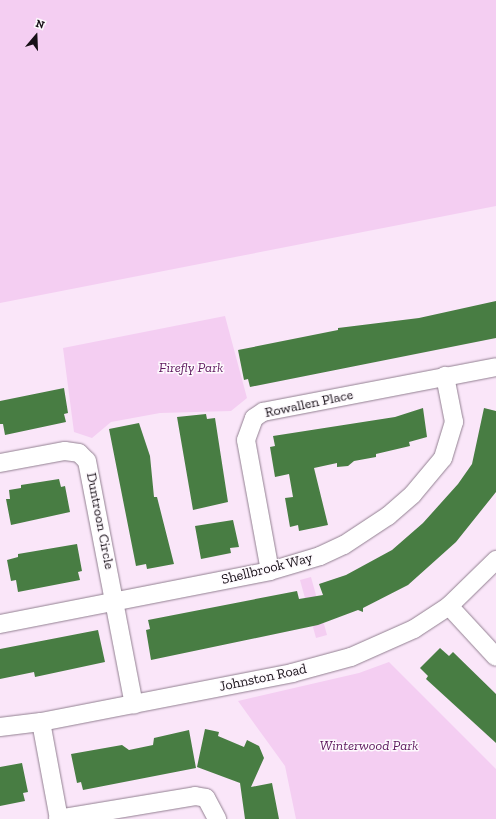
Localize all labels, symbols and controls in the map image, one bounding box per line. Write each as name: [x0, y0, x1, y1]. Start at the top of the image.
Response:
north arrow: [16, 16, 56, 56]
text: N: [34, 17, 46, 32]
park label: Firefly Park: [159, 360, 223, 376]
street label: Rowallen Place: [263, 386, 355, 422]
street label: Duntroon Circle: [82, 471, 118, 571]
street label: Shellbrook Way: [220, 550, 314, 588]
street label: Johnston Road: [218, 661, 308, 695]
park label: Winterwood Park: [320, 738, 418, 754]

